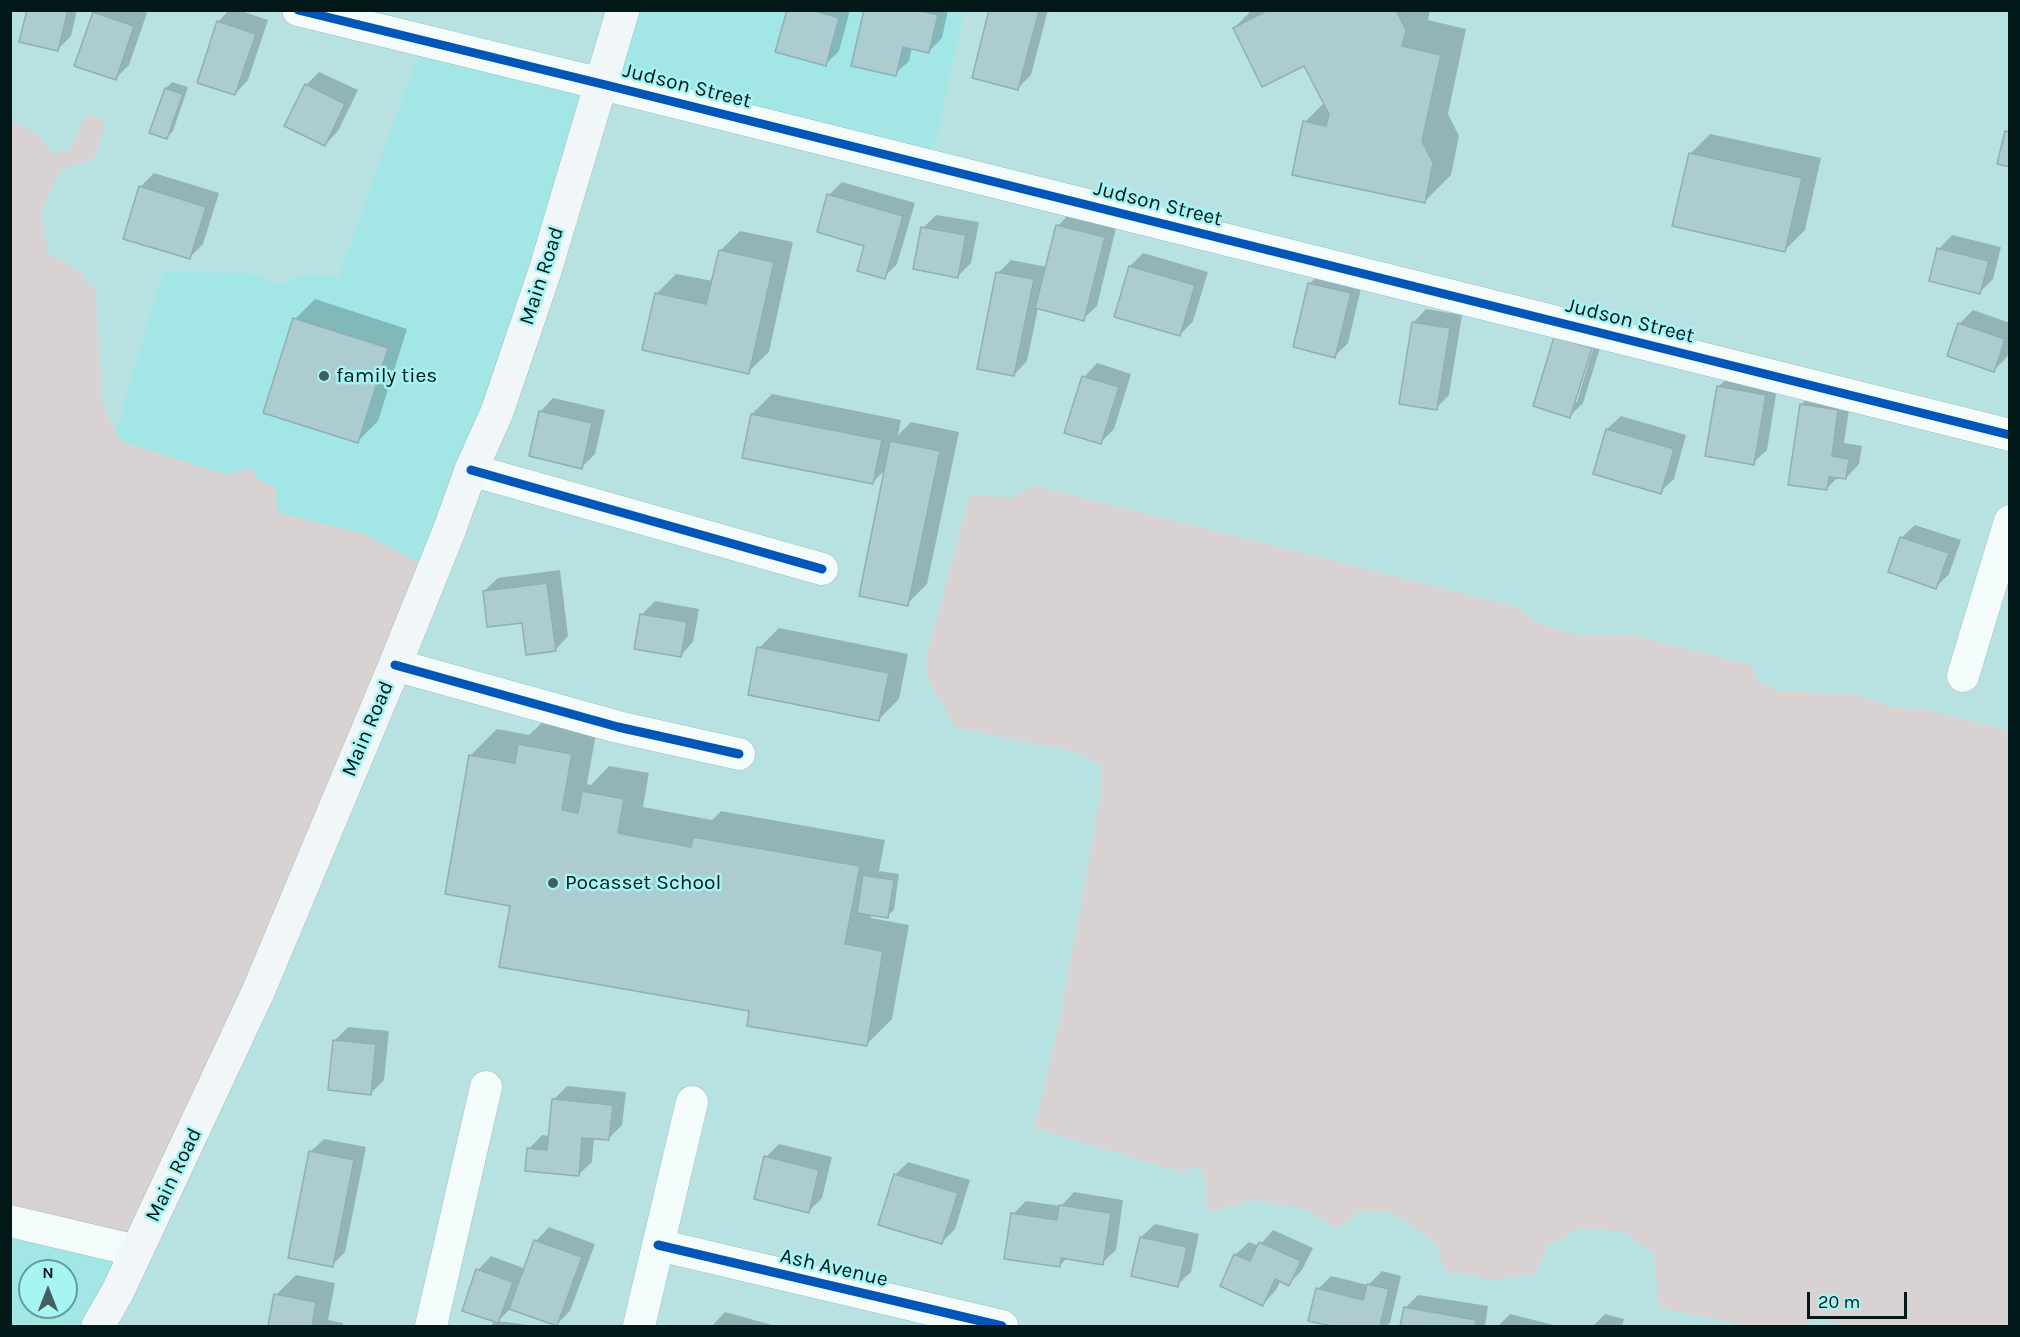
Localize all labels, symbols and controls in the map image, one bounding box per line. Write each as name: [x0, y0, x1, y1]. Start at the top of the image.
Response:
street label: Judson Street: [620, 58, 754, 114]
street label: Judson Street: [1091, 176, 1225, 232]
street label: Main Road: [514, 224, 570, 328]
street label: Judson Street: [1563, 293, 1697, 349]
place label: family ties: [336, 363, 437, 389]
marker: family ties: [317, 369, 331, 383]
street label: Main Road: [337, 677, 399, 781]
place label: Pocasset School: [565, 870, 721, 896]
marker: Pocasset School: [546, 876, 560, 890]
street label: Main Road: [140, 1124, 208, 1226]
street label: Ash Avenue: [778, 1243, 890, 1293]
north arrow: [18, 1259, 78, 1319]
text: N: [42, 1263, 54, 1282]
scale bar: [1810, 1280, 1910, 1318]
text: 20 m: [1818, 1291, 1860, 1313]

